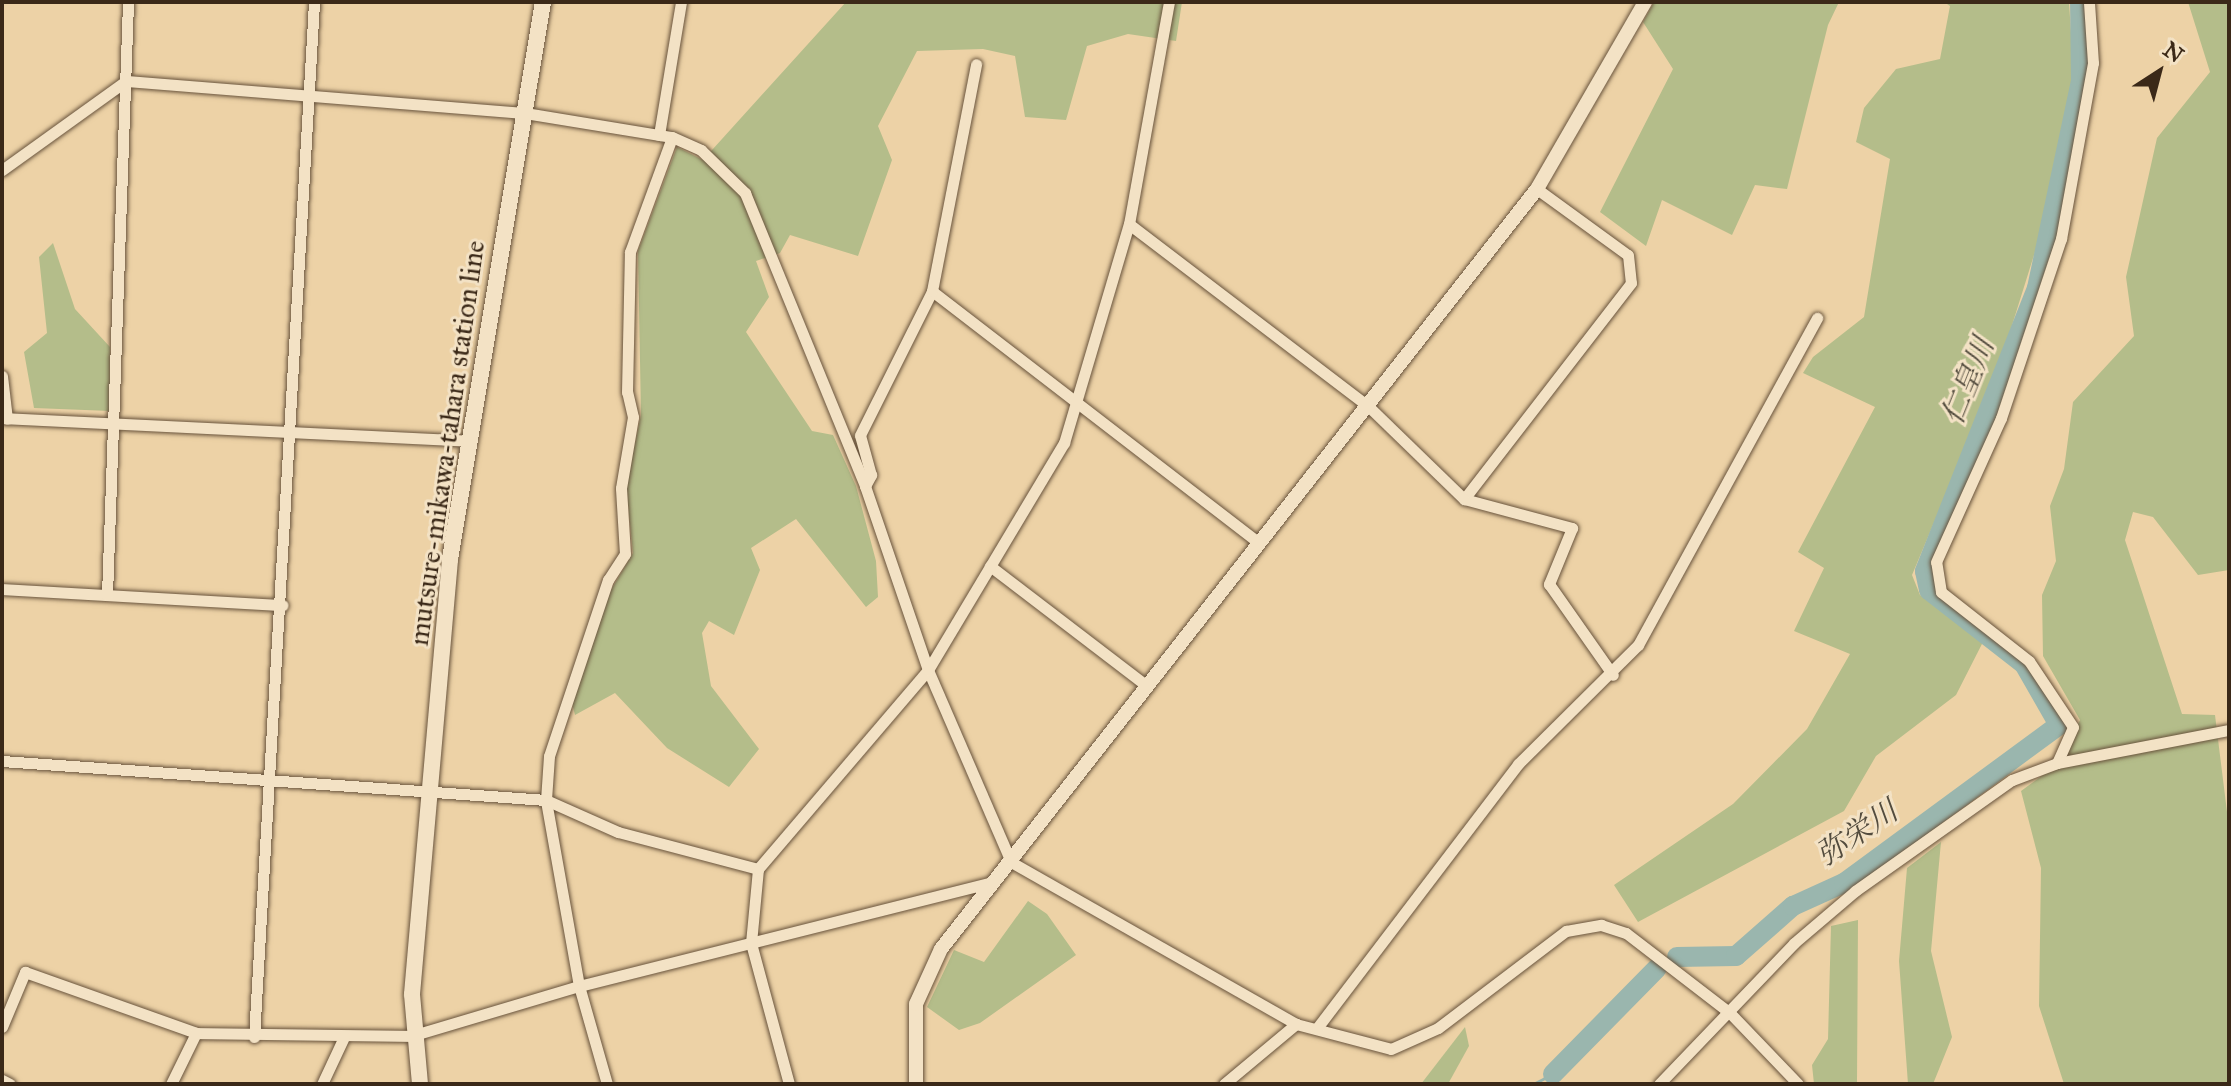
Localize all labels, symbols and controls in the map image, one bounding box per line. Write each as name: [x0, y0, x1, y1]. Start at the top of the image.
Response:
north arrow: [2119, 32, 2199, 112]
text: N: [2158, 36, 2189, 69]
street label: mutsure-mikawa-tahara station line: [402, 238, 492, 648]
water label: 仁皇川: [1934, 333, 2002, 429]
water label: 弥栄川: [1810, 793, 1904, 873]

